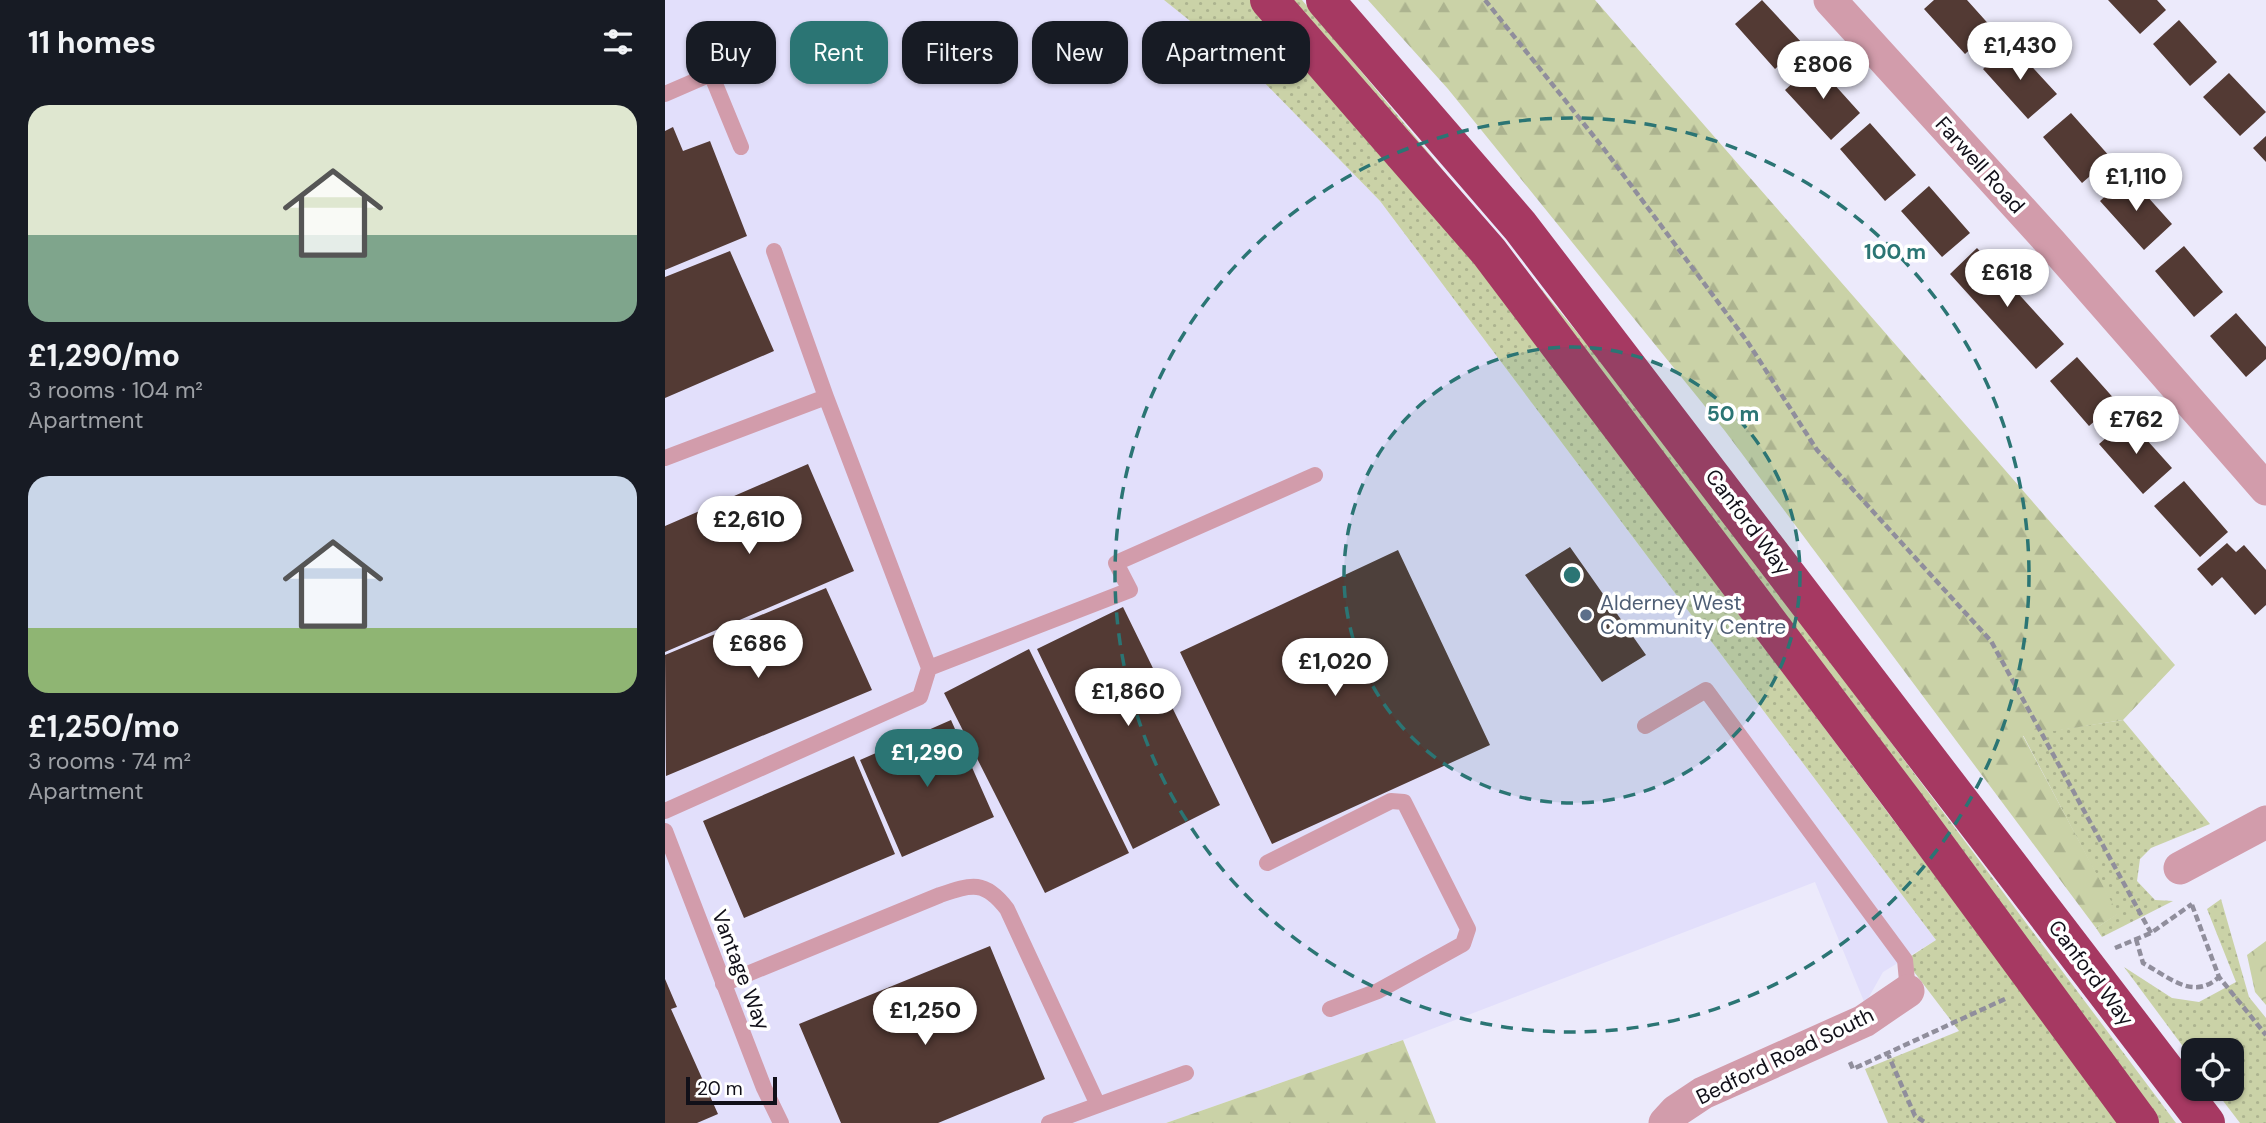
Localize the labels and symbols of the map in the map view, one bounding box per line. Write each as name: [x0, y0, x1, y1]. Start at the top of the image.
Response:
pin: £1,430: [1963, 22, 2077, 82]
pin: £806: [1782, 42, 1864, 101]
street label: Farwell Road: [1929, 111, 2031, 219]
pin: £1,110: [2079, 154, 2193, 213]
text: 100 m: [1864, 238, 1926, 266]
pin: £618: [1966, 250, 2048, 309]
pin: £762: [2095, 396, 2177, 456]
text: 50 m: [1707, 400, 1759, 428]
street label: Canford Way: [1699, 463, 1797, 581]
pin: £2,610: [692, 496, 806, 556]
centre of rings: [1560, 563, 1584, 587]
place label: Alderney West Community Centre: [1600, 589, 1786, 641]
marker: Alderney West Community Centre: [1578, 607, 1594, 623]
pin: £686: [717, 620, 799, 680]
pin: £1,020: [1278, 638, 1392, 698]
pin: £1,860: [1071, 668, 1185, 728]
pin: £1,290: [870, 730, 984, 789]
street label: Vantage Way: [705, 906, 777, 1035]
street label: Canford Way: [2042, 914, 2140, 1032]
pin: £1,250: [868, 988, 982, 1047]
street label: Bedford Road South: [1691, 1001, 1879, 1111]
scale bar: [686, 1074, 777, 1106]

